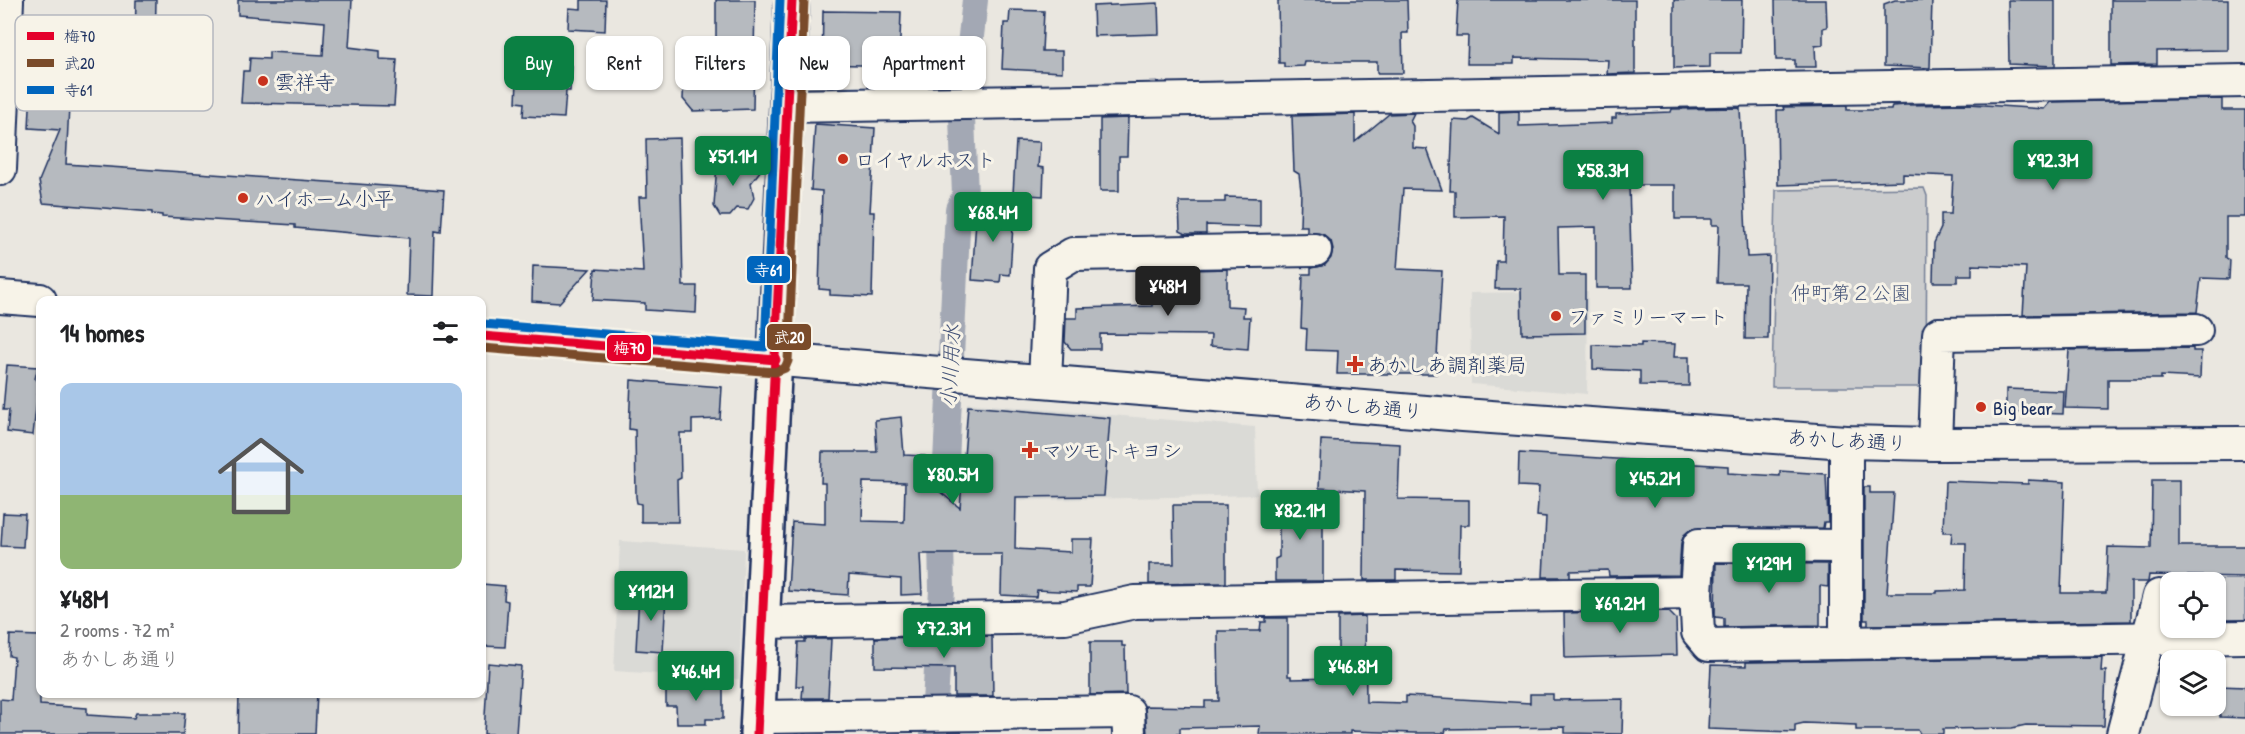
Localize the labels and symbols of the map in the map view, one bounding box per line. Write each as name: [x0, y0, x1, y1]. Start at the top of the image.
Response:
legend: [15, 15, 213, 111]
text: 梅70: [64, 25, 95, 47]
text: 武20: [64, 52, 95, 74]
place label: 雲祥寺: [275, 68, 335, 95]
marker: 雲祥寺: [256, 74, 270, 88]
text: 寺61: [64, 79, 92, 101]
pin: ¥51.1M: [684, 136, 782, 187]
pin: ¥92.3M: [2004, 140, 2102, 191]
place label: ロイヤルホスト: [855, 146, 996, 173]
pin: ¥58.3M: [1554, 150, 1652, 201]
marker: ロイヤルホスト: [836, 152, 850, 166]
place label: ハイホーム小平: [255, 185, 394, 212]
marker: ハイホーム小平: [236, 191, 250, 205]
pin: ¥68.4M: [944, 192, 1042, 243]
line badge: 寺61: [746, 255, 791, 284]
text: 寺61: [754, 259, 782, 281]
pin: ¥48M: [1132, 266, 1204, 317]
park label: 仲町第２公園: [1791, 279, 1911, 306]
place label: ファミリーマート: [1568, 303, 1728, 330]
marker: ファミリーマート: [1549, 309, 1563, 323]
line badge: 武20: [766, 323, 812, 351]
water label: 小川用水: [933, 323, 967, 409]
text: 武20: [774, 326, 804, 348]
line badge: 梅70: [606, 334, 652, 362]
text: 梅70: [613, 337, 645, 359]
place label: あかしあ調剤薬局: [1367, 351, 1527, 378]
marker: あかしあ調剤薬局: [1348, 357, 1362, 371]
street label: あかしあ通り: [1302, 387, 1424, 425]
place label: Big bear: [1993, 394, 2053, 421]
marker: Big bear: [1974, 400, 1988, 414]
street label: あかしあ通り: [1786, 423, 1908, 457]
place label: マツモトキヨシ: [1042, 437, 1182, 464]
marker: マツモトキヨシ: [1023, 443, 1037, 457]
pin: ¥80.5M: [904, 454, 1002, 505]
pin: ¥45.2M: [1606, 458, 1704, 509]
pin: ¥82.1M: [1251, 490, 1349, 541]
pin: ¥129M: [1727, 543, 1811, 594]
pin: ¥112M: [609, 571, 693, 622]
pin: ¥69.2M: [1571, 583, 1669, 634]
pin: ¥72.3M: [895, 608, 993, 659]
pin: ¥46.8M: [1304, 646, 1402, 697]
pin: ¥46.4M: [647, 651, 745, 702]

